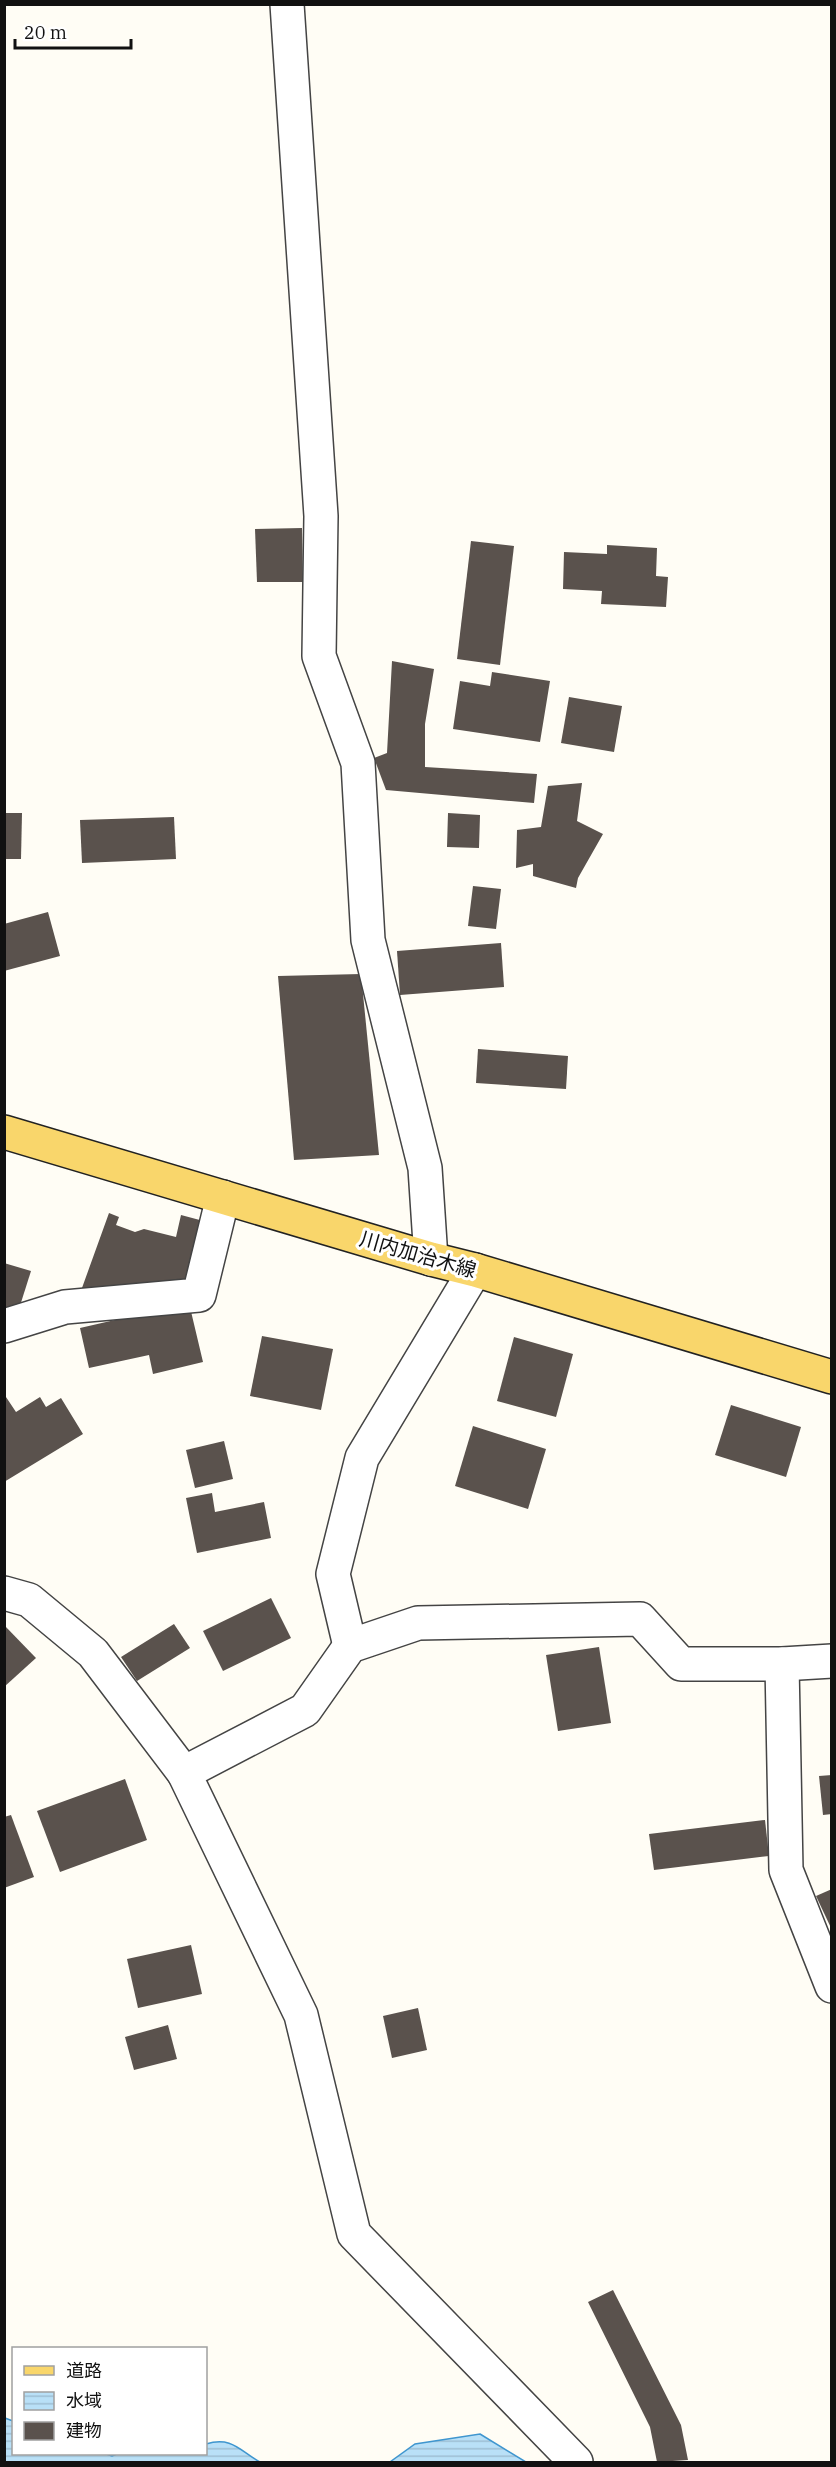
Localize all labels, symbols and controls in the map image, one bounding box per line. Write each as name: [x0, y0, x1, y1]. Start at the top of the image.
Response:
scale bar: [15, 12, 130, 50]
text: 20 m: [24, 21, 67, 44]
street label: 川内加治木線: [357, 1224, 479, 1284]
legend: [12, 2347, 207, 2455]
text: 道路: [66, 2359, 102, 2382]
text: 水域: [66, 2389, 102, 2412]
text: 建物: [66, 2419, 102, 2442]

